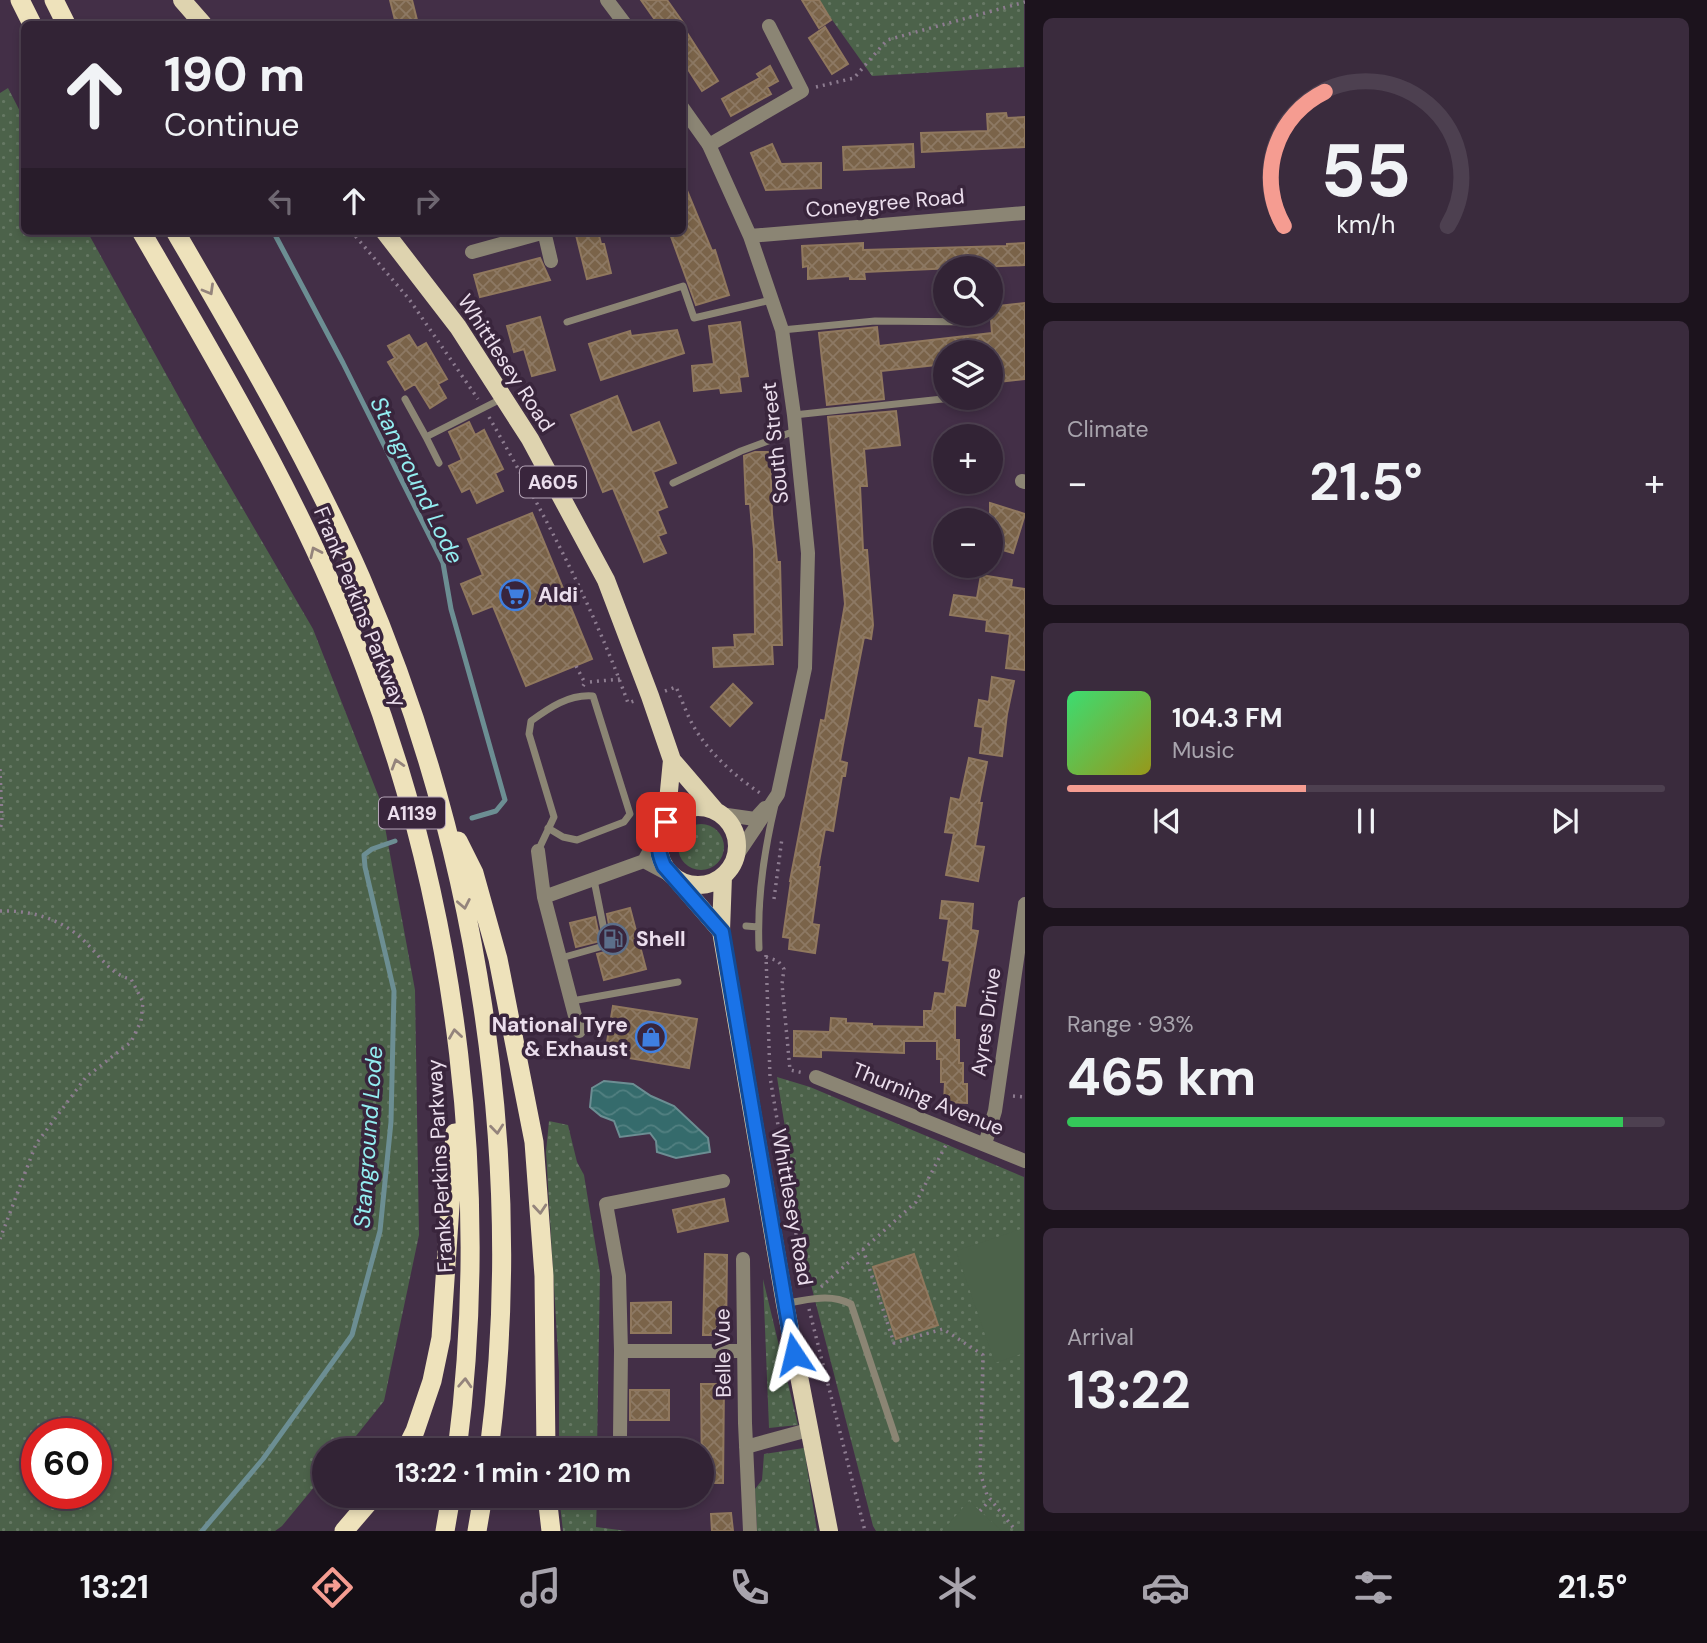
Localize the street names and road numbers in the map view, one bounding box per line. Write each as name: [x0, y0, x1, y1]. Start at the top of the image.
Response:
street label: Coneygree Road: [804, 182, 966, 224]
street label: Whittlesey Road: [451, 289, 561, 437]
street label: South Street: [755, 381, 795, 505]
road number: A605: [520, 467, 586, 498]
street label: Frank Perkins Parkway: [307, 503, 413, 712]
road number: A1139: [379, 798, 445, 828]
street label: Ayres Drive: [965, 966, 1007, 1078]
street label: Thurning Avenue: [848, 1056, 1008, 1142]
street label: Frank Perkins Parkway: [420, 1058, 460, 1273]
street label: Whittlesey Road: [764, 1126, 820, 1288]
street label: Belle Vue: [708, 1308, 738, 1398]

